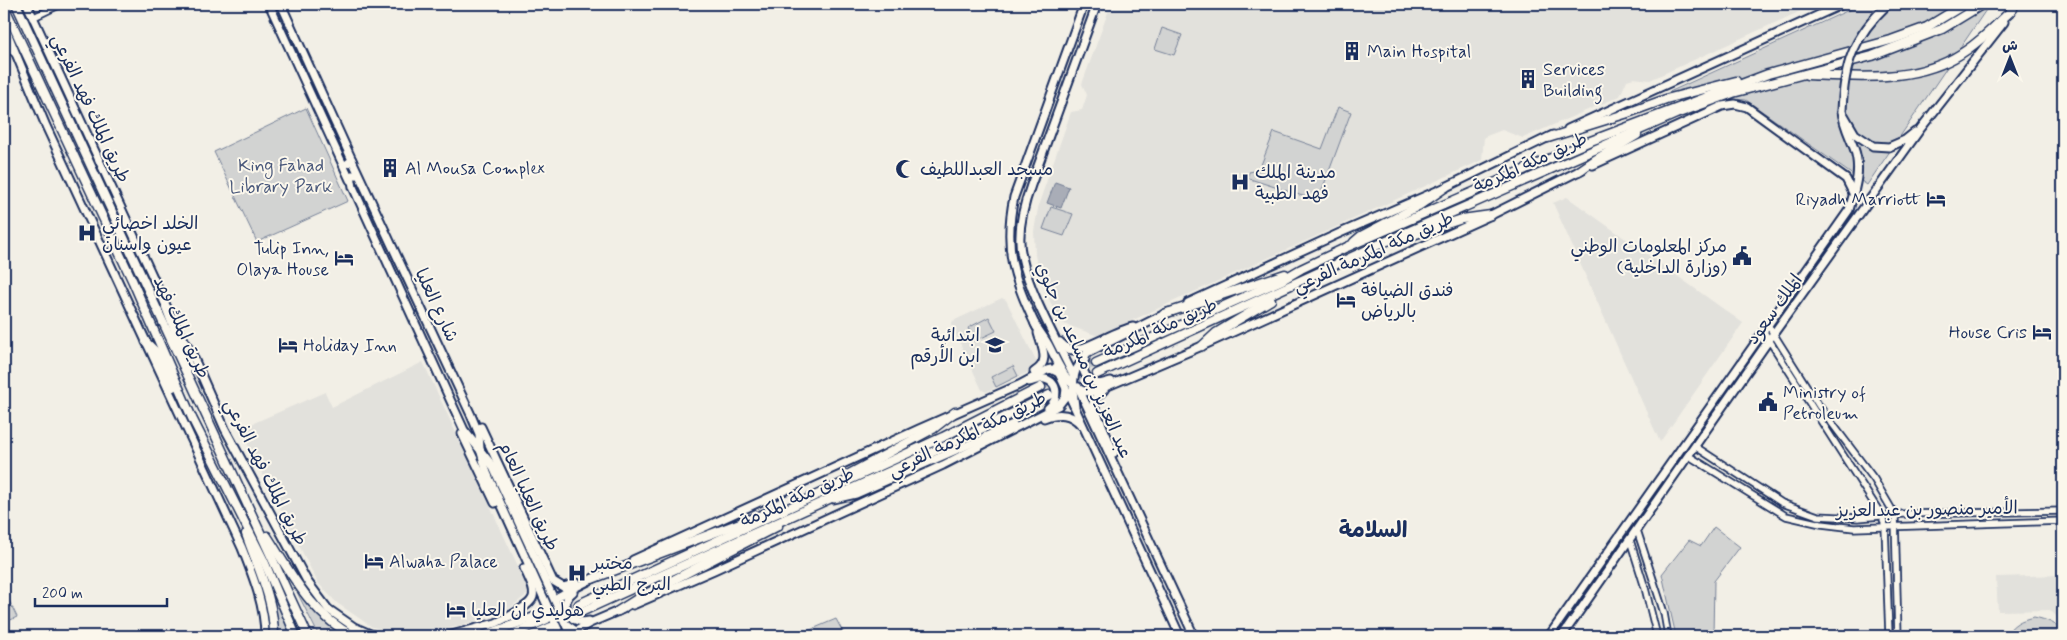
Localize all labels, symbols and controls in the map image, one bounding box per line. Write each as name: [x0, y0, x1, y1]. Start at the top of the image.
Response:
street label: طريق الملك فهد الفرعي: [42, 30, 135, 188]
north arrow: [1984, 32, 2034, 82]
text: ش: [2002, 37, 2018, 55]
building icon: Main Hospital: [1341, 40, 1363, 62]
place label: Main Hospital: [1367, 40, 1471, 64]
place label: Services Building: [1543, 58, 1605, 105]
building icon: Services Building: [1517, 68, 1539, 90]
street label: طريق مكة المكرمة: [1470, 127, 1591, 199]
park label: King Fahad Library Park: [229, 154, 333, 199]
building icon: Al Mousa Complex: [379, 157, 401, 179]
place label: Al Mousa Complex: [405, 157, 545, 181]
mosque icon: مسجد العبداللطيف: [894, 158, 916, 180]
place label: مسجد العبداللطيف: [920, 158, 1053, 182]
place label: مدينة الملك فهد الطبية: [1255, 161, 1336, 206]
hospital icon: مدينة الملك فهد الطبية: [1229, 171, 1251, 193]
place label: Riyadh Marriott: [1795, 188, 1922, 212]
hotel icon: Riyadh Marriott: [1925, 188, 1947, 210]
street label: طريق مكة المكرمة الفرعي: [1289, 207, 1459, 302]
place label: الخلد اخصائي عيون واسنان: [102, 212, 198, 257]
hospital icon: الخلد اخصائي عيون واسنان: [76, 222, 98, 244]
place label: مركز المعلومات الوطني (وزارة الداخلية): [1570, 235, 1728, 280]
place label: Tulip Inn, Olaya House: [236, 237, 329, 282]
public building icon: مركز المعلومات الوطني (وزارة الداخلية): [1731, 245, 1753, 267]
hotel icon: Tulip Inn, Olaya House: [333, 247, 355, 269]
street label: عبد العزيز بن مساعد بن جلوي: [1029, 259, 1137, 462]
street label: شارع العليا: [409, 265, 464, 346]
street label: الملك سعود: [1741, 269, 1809, 350]
street label: طريق الملك فهد: [147, 272, 215, 383]
place label: فندق الضيافة بالرياض: [1361, 279, 1454, 324]
hotel icon: فندق الضيافة بالرياض: [1335, 289, 1357, 311]
street label: طريق مكة المكرمة: [1100, 293, 1221, 365]
place label: House Cris: [1949, 321, 2027, 345]
hotel icon: House Cris: [2031, 321, 2053, 343]
place label: ابتدائية ابن الأرقم: [910, 324, 980, 370]
hotel icon: Holiday Inn: [277, 334, 299, 356]
place label: Holiday Inn: [303, 334, 397, 358]
school or university icon: ابتدائية ابن الأرقم: [984, 334, 1006, 356]
place label: Ministry of Petroleum: [1783, 381, 1866, 426]
street label: طريق مكة المكرمة الفرعي: [884, 386, 1052, 486]
public building icon: Ministry of Petroleum: [1757, 391, 1779, 413]
street label: طريق الملك فهد الفرعي: [215, 395, 312, 551]
street label: طريق العليا العام: [491, 438, 564, 556]
street label: طريق مكة المكرمة: [737, 462, 858, 534]
street label: الأمير منصور بن عبدالعزيز: [1834, 495, 2018, 524]
district label: السلامة: [1339, 517, 1407, 545]
hotel icon: Alwaha Palace: [363, 550, 385, 572]
place label: Alwaha Palace: [389, 550, 498, 574]
place label: مختبر البرج الطبي: [590, 552, 671, 600]
hospital icon: مختبر البرج الطبي: [566, 562, 588, 584]
scale bar: [35, 575, 168, 607]
text: 200 m: [42, 584, 83, 604]
hotel icon: هوليدي ان العليا: [445, 599, 467, 621]
place label: هوليدي ان العليا: [471, 599, 584, 623]

